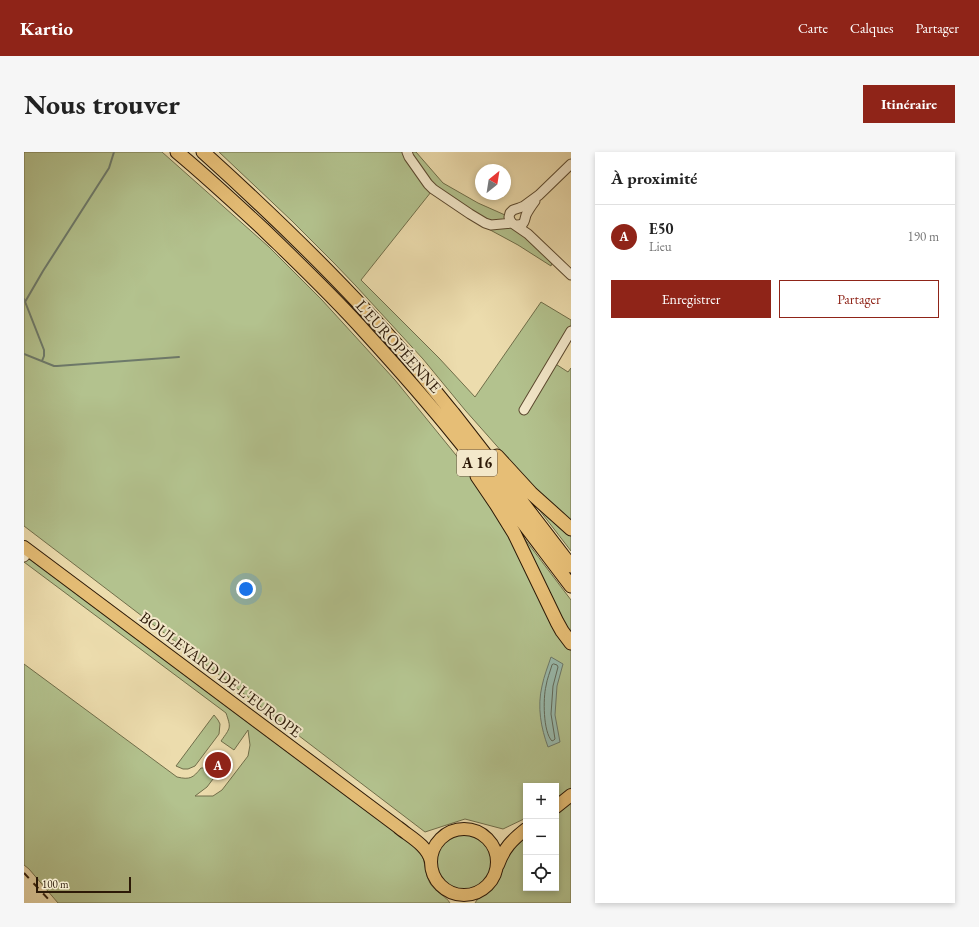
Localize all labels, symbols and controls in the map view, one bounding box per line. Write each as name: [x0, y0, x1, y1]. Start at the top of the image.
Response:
text: Kartio: [20, 16, 73, 41]
text: Carte: [798, 19, 828, 37]
text: Calques: [850, 19, 894, 37]
text: Partager: [916, 19, 959, 37]
button: Itinéraire: [863, 85, 955, 123]
text: Nous trouver: [24, 86, 180, 122]
north arrow: [475, 164, 511, 200]
text: À proximité: [611, 167, 697, 189]
text: E50: [649, 219, 674, 238]
text: A: [619, 228, 629, 245]
text: 190 m: [908, 228, 939, 245]
text: Lieu: [649, 238, 672, 255]
button: Enregistrer: [611, 280, 771, 318]
button: Partager: [779, 280, 939, 318]
street label: L'EUROPÉENNE: [351, 295, 446, 397]
road number: A 16: [457, 450, 497, 476]
your location: [236, 579, 256, 599]
street label: BOULEVARD DE L'EUROPE: [136, 607, 306, 742]
pin: A: [205, 750, 231, 780]
map controls: [523, 783, 559, 891]
button: +: [523, 783, 559, 819]
button: −: [523, 819, 559, 855]
button: locate: [523, 855, 559, 891]
scale bar: [36, 875, 131, 894]
text: 100 m: [42, 877, 69, 891]

